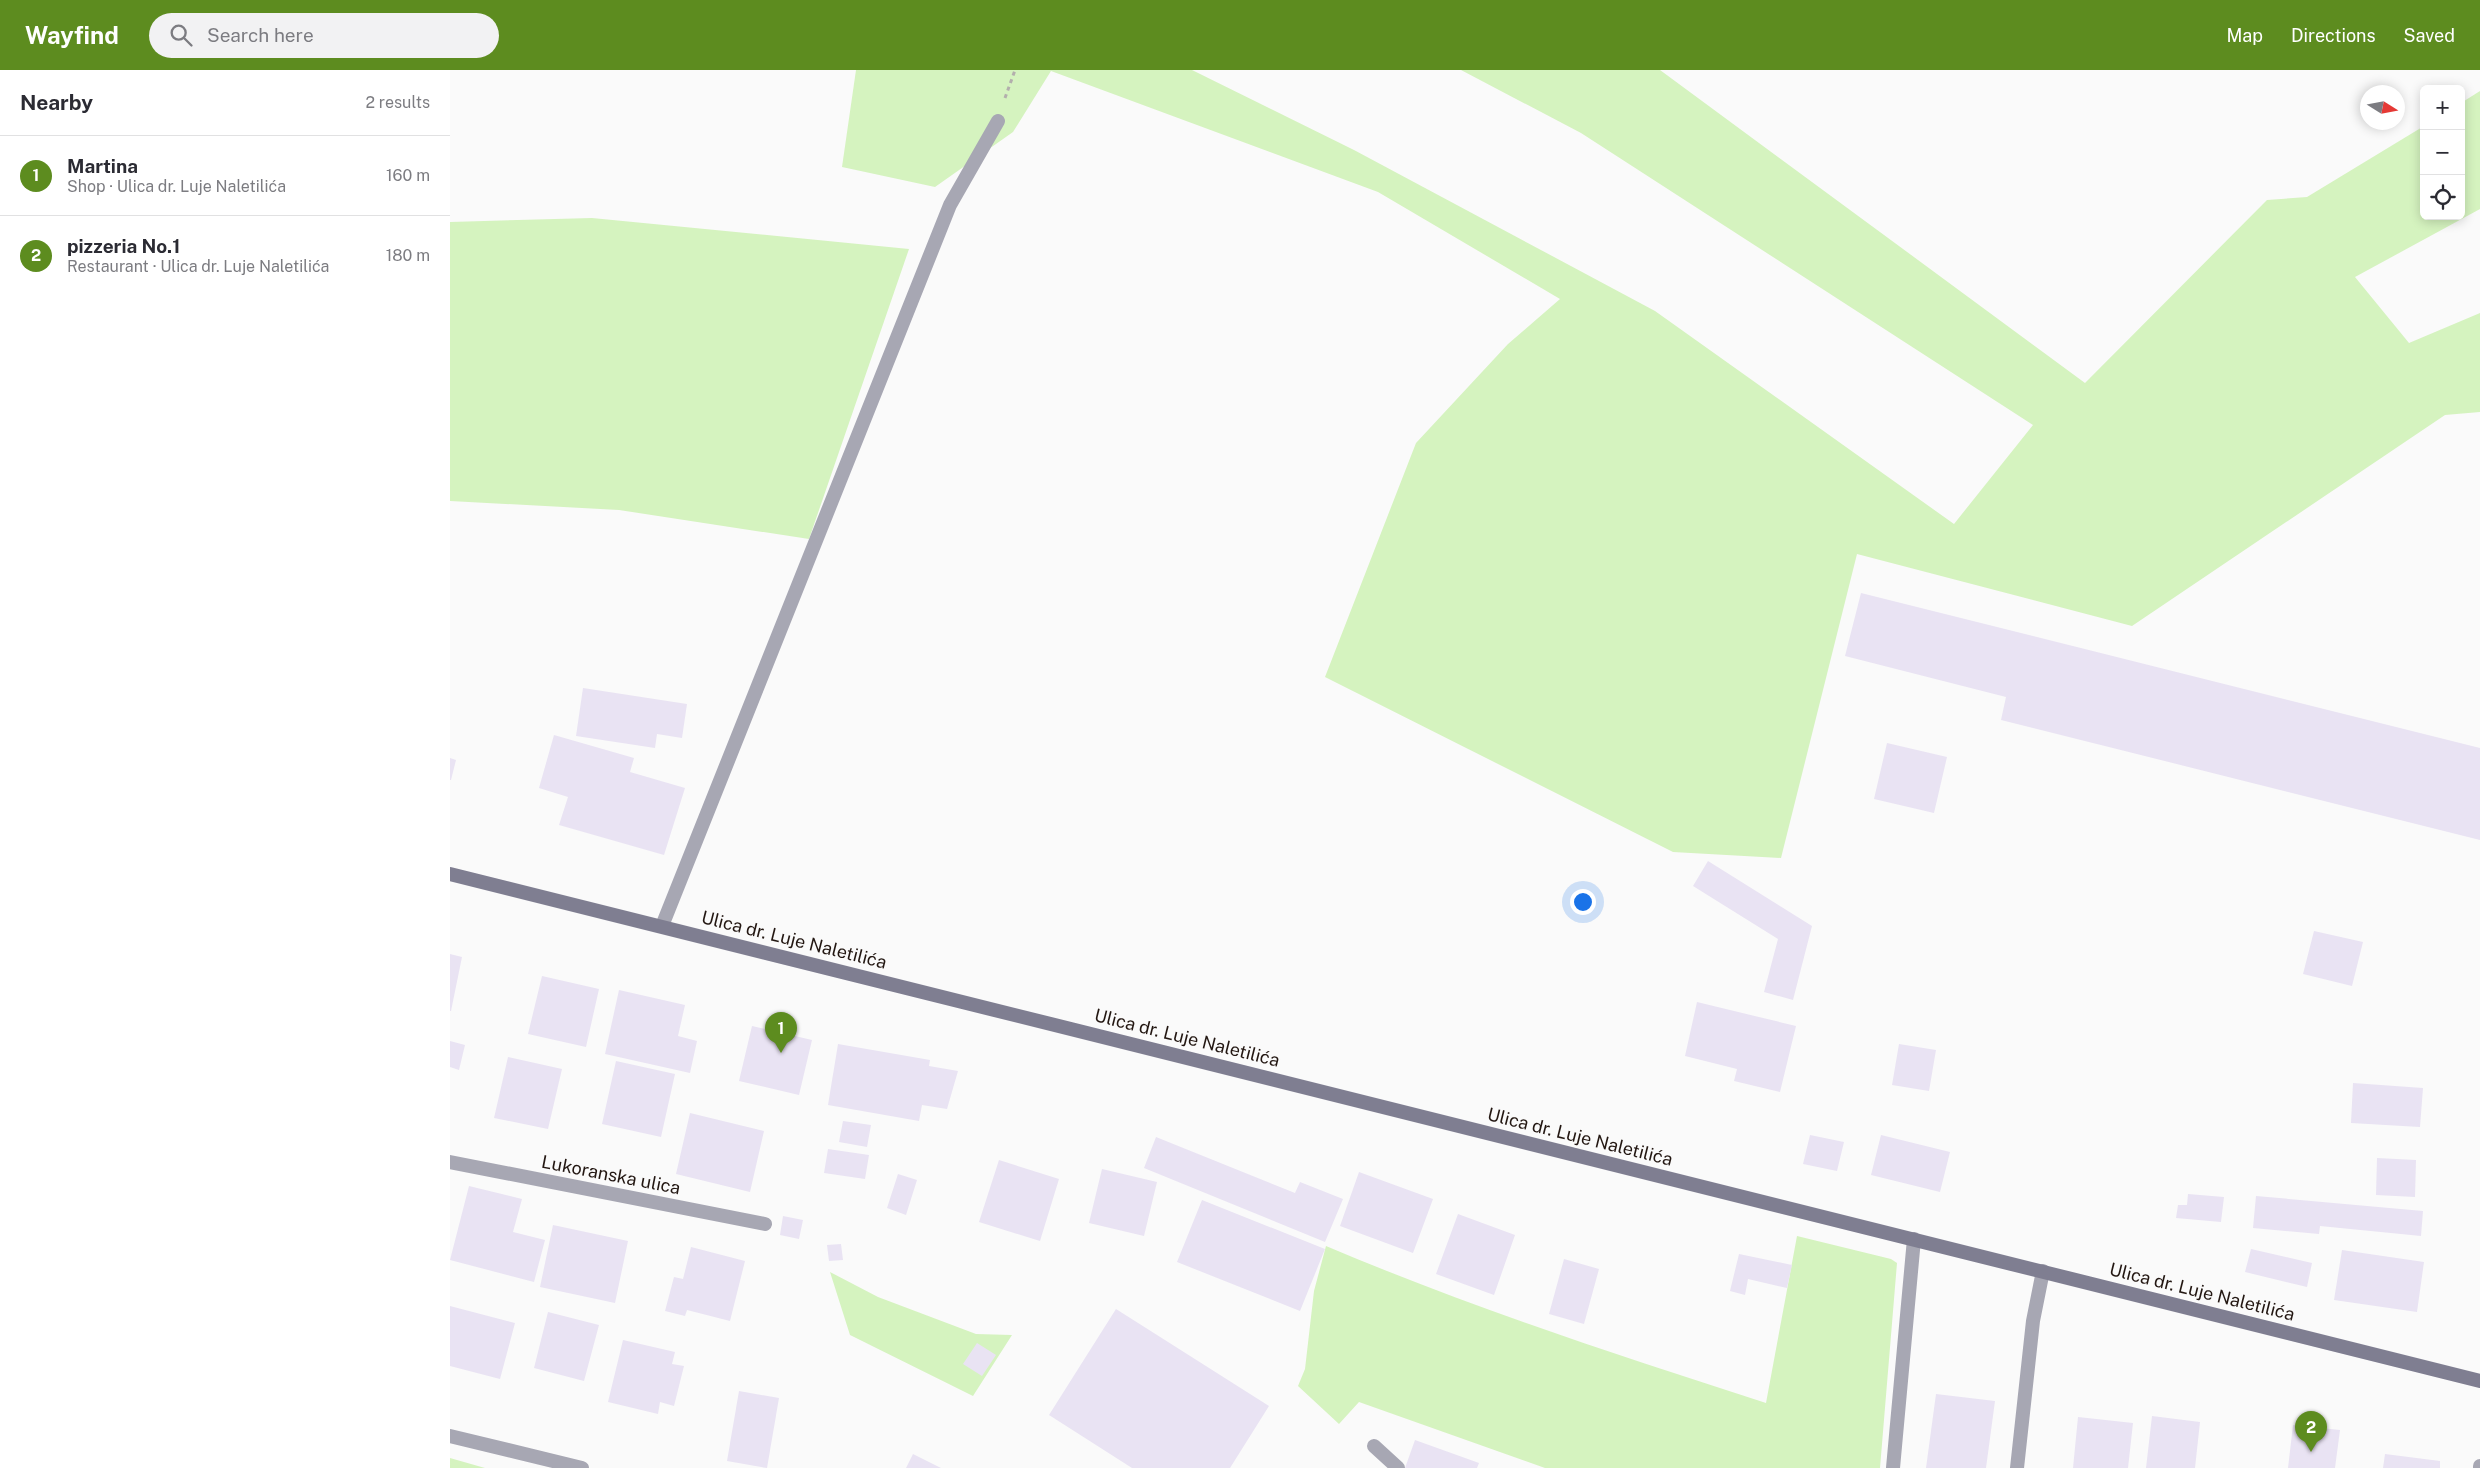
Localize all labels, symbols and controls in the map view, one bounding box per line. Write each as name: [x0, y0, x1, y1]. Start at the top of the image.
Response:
search box: [149, 13, 499, 58]
text: Wayfind: [25, 21, 119, 49]
icon: search: [167, 21, 195, 49]
text: Search here: [207, 24, 314, 46]
text: Map: [2226, 25, 2263, 46]
text: Directions: [2291, 25, 2376, 46]
text: Saved: [2404, 25, 2455, 46]
north arrow: [2360, 85, 2405, 130]
map controls: [2420, 85, 2465, 220]
button: +: [2420, 85, 2465, 130]
text: Nearby: [20, 90, 93, 115]
text: 2 results: [365, 93, 430, 112]
button: −: [2420, 130, 2465, 175]
text: Martina: [67, 155, 138, 177]
text: 1: [33, 166, 39, 185]
text: 160 m: [386, 166, 430, 185]
button: locate: [2420, 175, 2465, 220]
text: Shop · Ulica dr. Luje Naletilića: [67, 177, 286, 196]
text: pizzeria No.1: [67, 235, 180, 257]
text: 2: [31, 246, 41, 265]
text: 180 m: [386, 246, 430, 265]
text: Restaurant · Ulica dr. Luje Naletilića: [67, 257, 329, 276]
your location: [1570, 889, 1596, 915]
street label: Ulica dr. Luje Naletilića: [699, 906, 889, 973]
street label: Ulica dr. Luje Naletilića: [1092, 1004, 1282, 1071]
pin: 1: [765, 1012, 797, 1053]
street label: Ulica dr. Luje Naletilića: [1485, 1103, 1675, 1170]
street label: Lukoranska ulica: [540, 1151, 682, 1198]
street label: Ulica dr. Luje Naletilića: [2107, 1258, 2297, 1325]
pin: 2: [2295, 1411, 2327, 1452]

